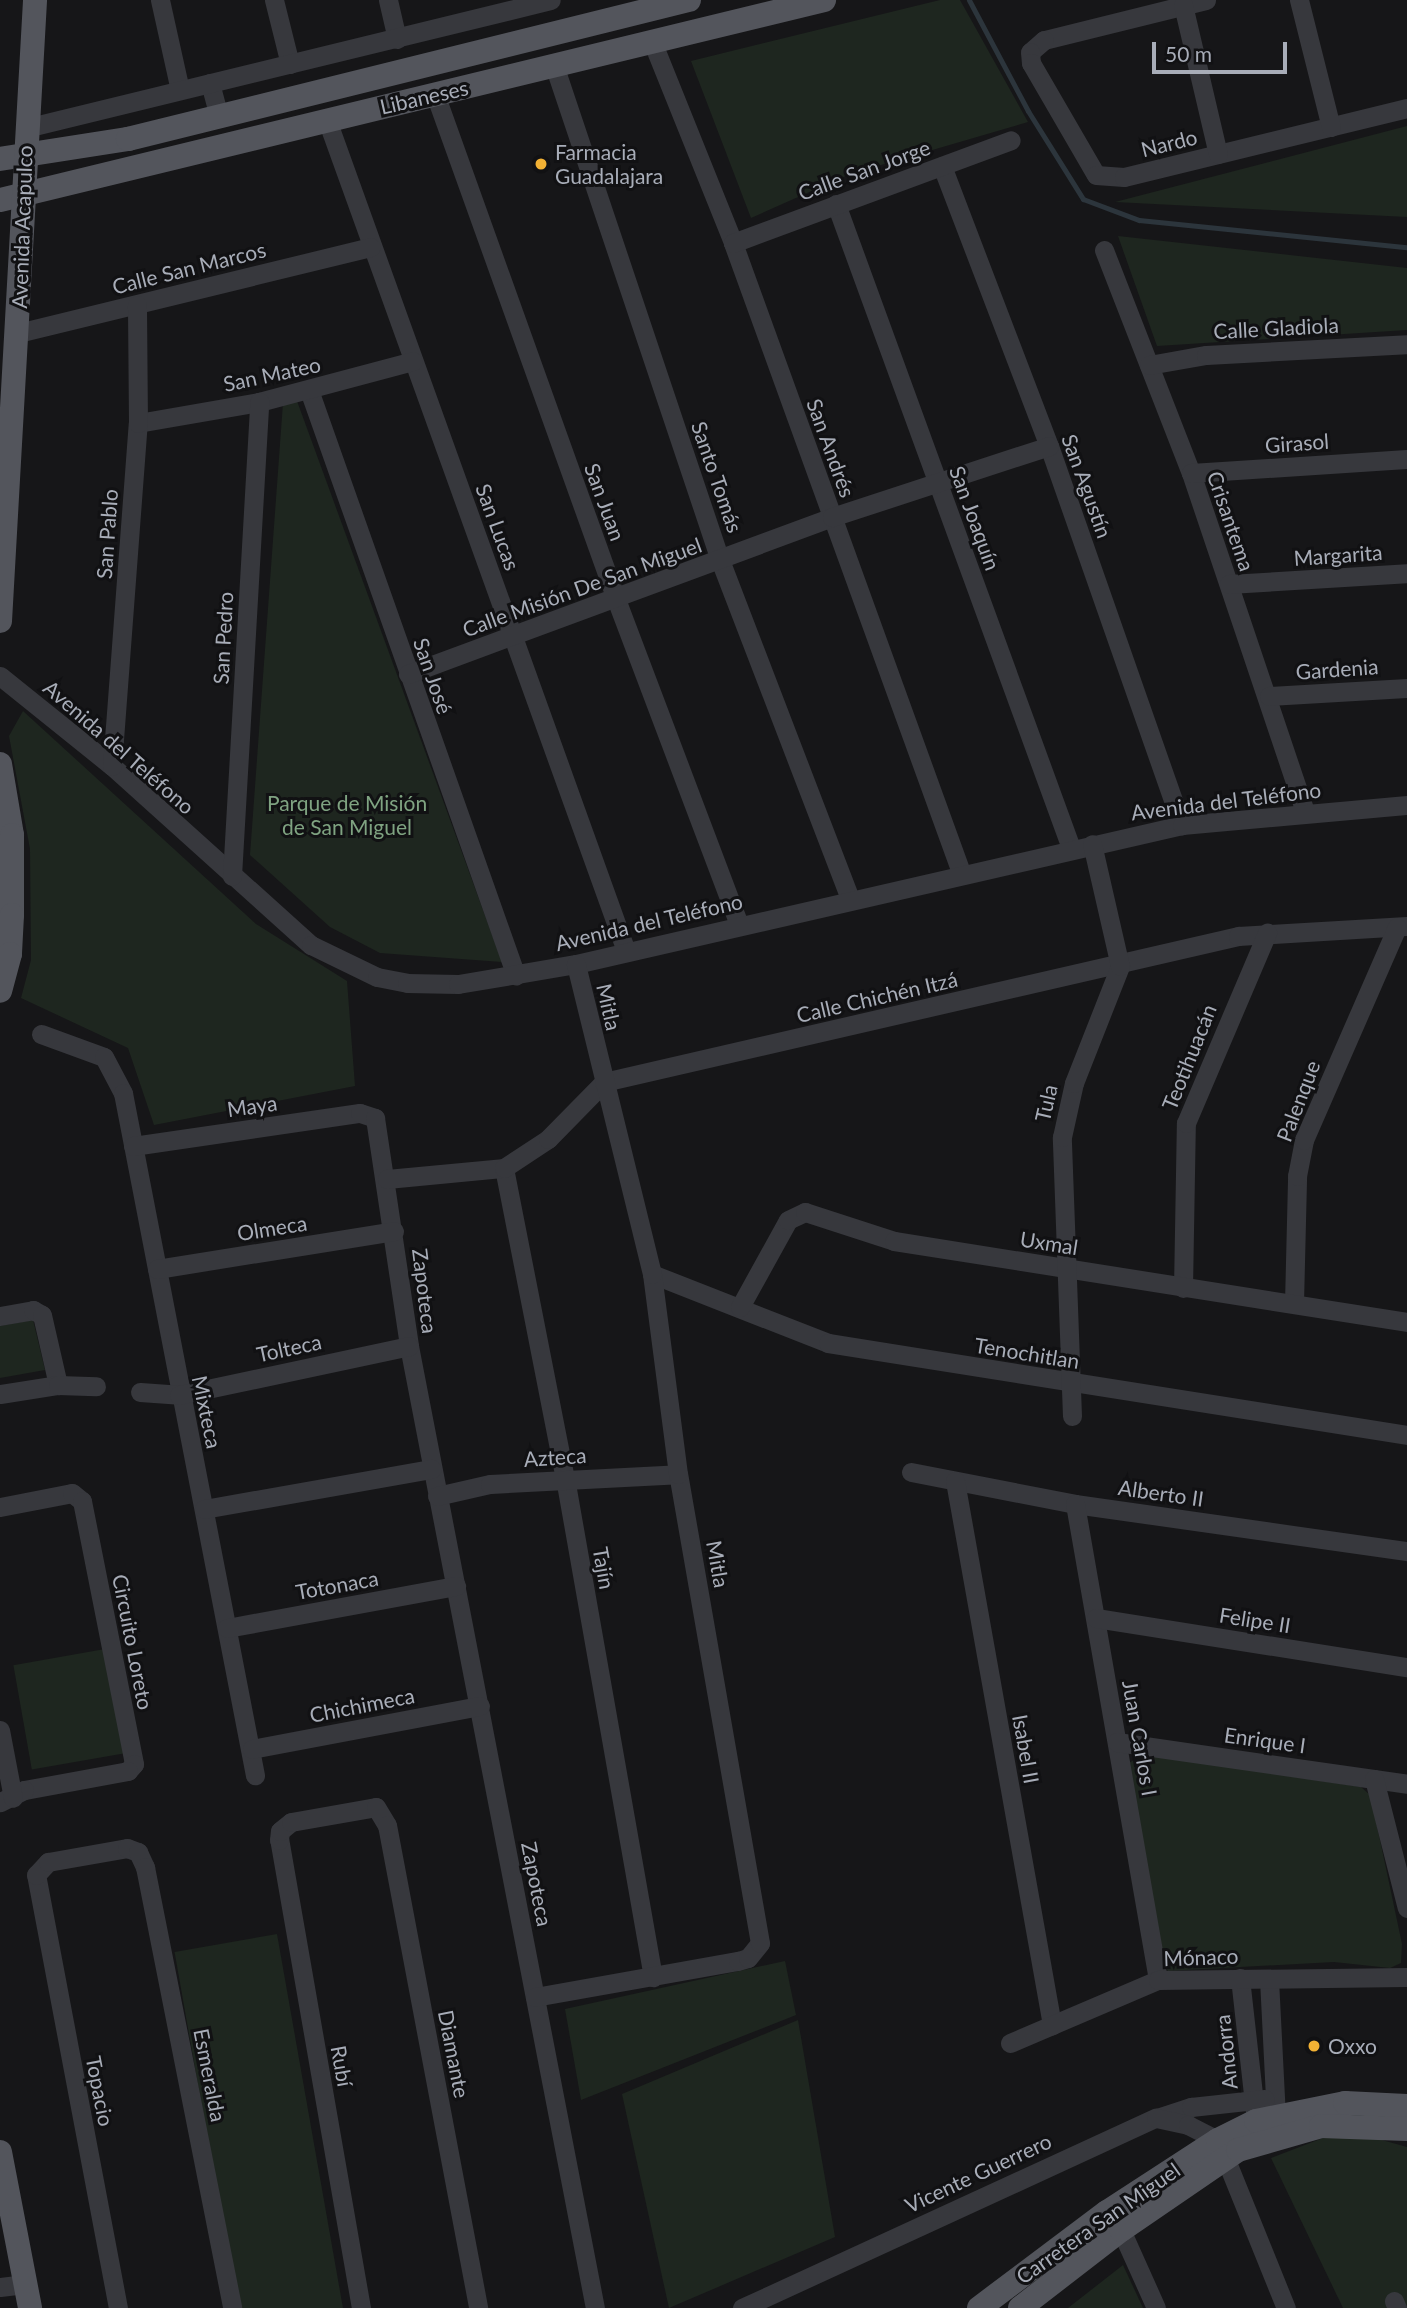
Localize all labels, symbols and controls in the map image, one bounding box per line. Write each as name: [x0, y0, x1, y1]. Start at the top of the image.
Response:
scale bar: [1155, 28, 1290, 72]
text: 50 m: [1165, 41, 1212, 66]
street label: Libaneses: [377, 75, 471, 119]
street label: Nardo: [1138, 124, 1200, 162]
street label: Calle San Jorge: [794, 134, 934, 206]
place label: Farmacia Guadalajara: [555, 139, 663, 189]
street label: Avenida Acapulco: [7, 145, 37, 309]
marker: Farmacia Guadalajara: [533, 156, 549, 172]
street label: Calle San Marcos: [110, 237, 268, 299]
street label: Calle Gladiola: [1213, 312, 1339, 344]
street label: San Mateo: [221, 351, 323, 397]
street label: San Andrés: [801, 395, 861, 501]
street label: Santo Tomás: [686, 418, 748, 536]
street label: Girasol: [1264, 428, 1330, 458]
street label: San Agustín: [1056, 430, 1118, 542]
street label: San Juan: [579, 460, 631, 544]
street label: San Joaquín: [944, 462, 1006, 574]
street label: Crisantema: [1202, 468, 1260, 574]
street label: San Lucas: [471, 480, 525, 574]
street label: San Pablo: [91, 488, 123, 580]
street label: Calle Misión De San Miguel: [459, 532, 705, 642]
street label: Margarita: [1293, 539, 1383, 571]
street label: San Pedro: [208, 591, 238, 685]
street label: San José: [408, 634, 458, 718]
street label: Gardenia: [1295, 654, 1379, 684]
street label: Avenida del Teléfono: [38, 675, 200, 819]
street label: Avenida del Teléfono: [1129, 777, 1323, 825]
park label: Parque de Misión de San Miguel: [267, 790, 427, 840]
street label: Avenida del Teléfono: [553, 888, 745, 956]
street label: Calle Chichén Itzá: [794, 966, 960, 1028]
street label: Mitla: [591, 981, 627, 1033]
street label: Teotihuacán: [1156, 1001, 1222, 1113]
street label: Palenque: [1271, 1057, 1325, 1145]
street label: Tula: [1030, 1082, 1062, 1124]
street label: Maya: [225, 1090, 279, 1122]
street label: Olmeca: [235, 1210, 309, 1246]
street label: Uxmal: [1018, 1226, 1080, 1260]
street label: Zapoteca: [407, 1247, 443, 1335]
street label: Tolteca: [254, 1329, 324, 1367]
street label: Tenochitlan: [973, 1332, 1081, 1374]
street label: Mixteca: [187, 1373, 227, 1451]
street label: Azteca: [523, 1442, 587, 1472]
street label: Alberto II: [1117, 1475, 1205, 1511]
street label: Mitla: [701, 1539, 735, 1589]
street label: Tajín: [588, 1545, 620, 1591]
street label: Totonaca: [294, 1565, 380, 1605]
street label: Circuito Loreto: [108, 1572, 158, 1712]
street label: Felipe II: [1217, 1602, 1293, 1638]
street label: Juan Carlos I: [1117, 1678, 1163, 1798]
street label: Chichimeca: [307, 1682, 417, 1728]
street label: Isabel II: [1008, 1712, 1044, 1786]
street label: Enrique I: [1223, 1722, 1307, 1758]
street label: Zapoteca: [516, 1840, 558, 1928]
street label: Mónaco: [1163, 1943, 1239, 1971]
street label: Diamante: [433, 2008, 475, 2100]
street label: Andorra: [1210, 2013, 1242, 2091]
street label: Esmeralda: [189, 2026, 231, 2124]
place label: Oxxo: [1328, 2033, 1377, 2059]
marker: Oxxo: [1306, 2038, 1322, 2054]
street label: Rubí: [326, 2044, 358, 2088]
street label: Topacio: [81, 2054, 119, 2128]
street label: Vicente Guerrero: [901, 2128, 1055, 2218]
street label: Carretera San Miguel: [1011, 2157, 1185, 2289]

